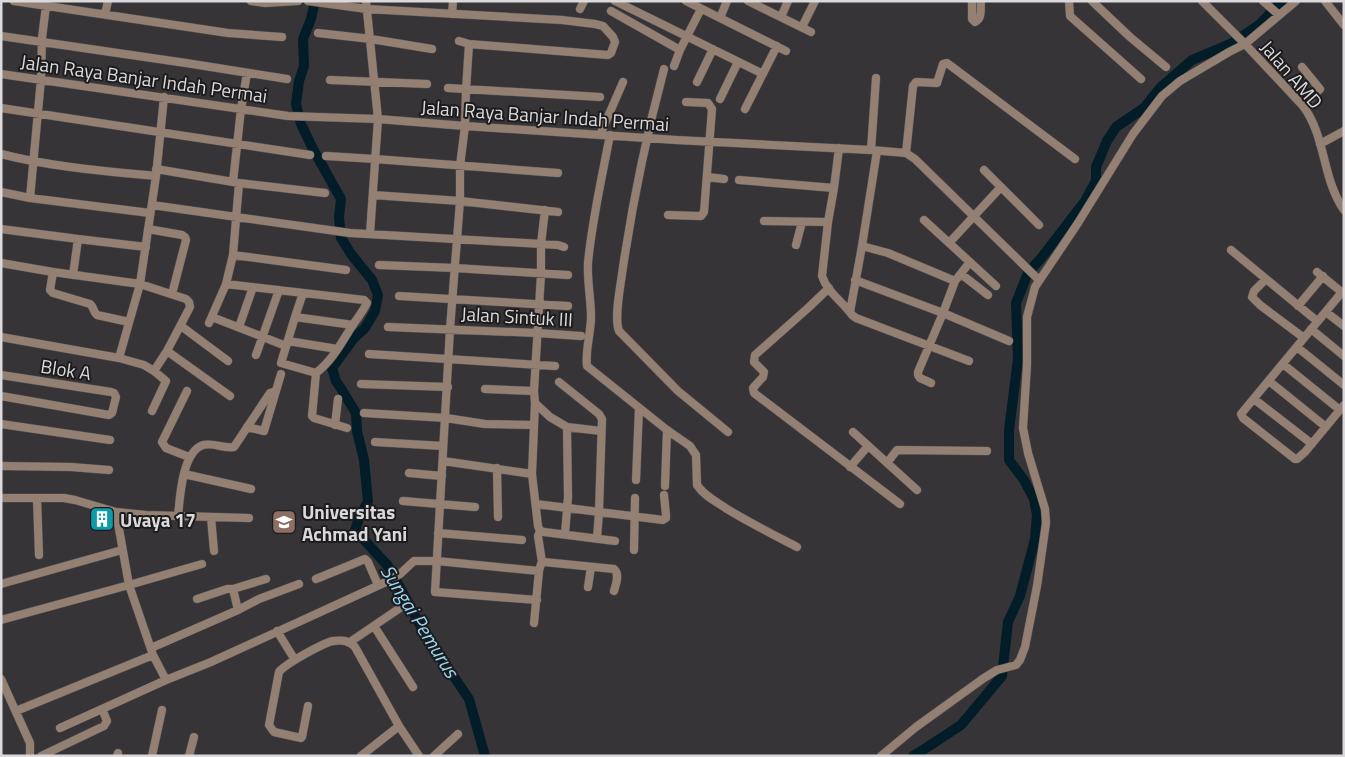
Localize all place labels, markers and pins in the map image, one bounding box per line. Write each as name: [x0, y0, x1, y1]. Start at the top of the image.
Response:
place label: Universitas Achmad Yani: [302, 497, 407, 548]
place label: Uvaya 17: [120, 505, 196, 534]
building icon: Uvaya 17: [89, 506, 115, 532]
school or university icon: Universitas Achmad Yani: [271, 509, 297, 535]

